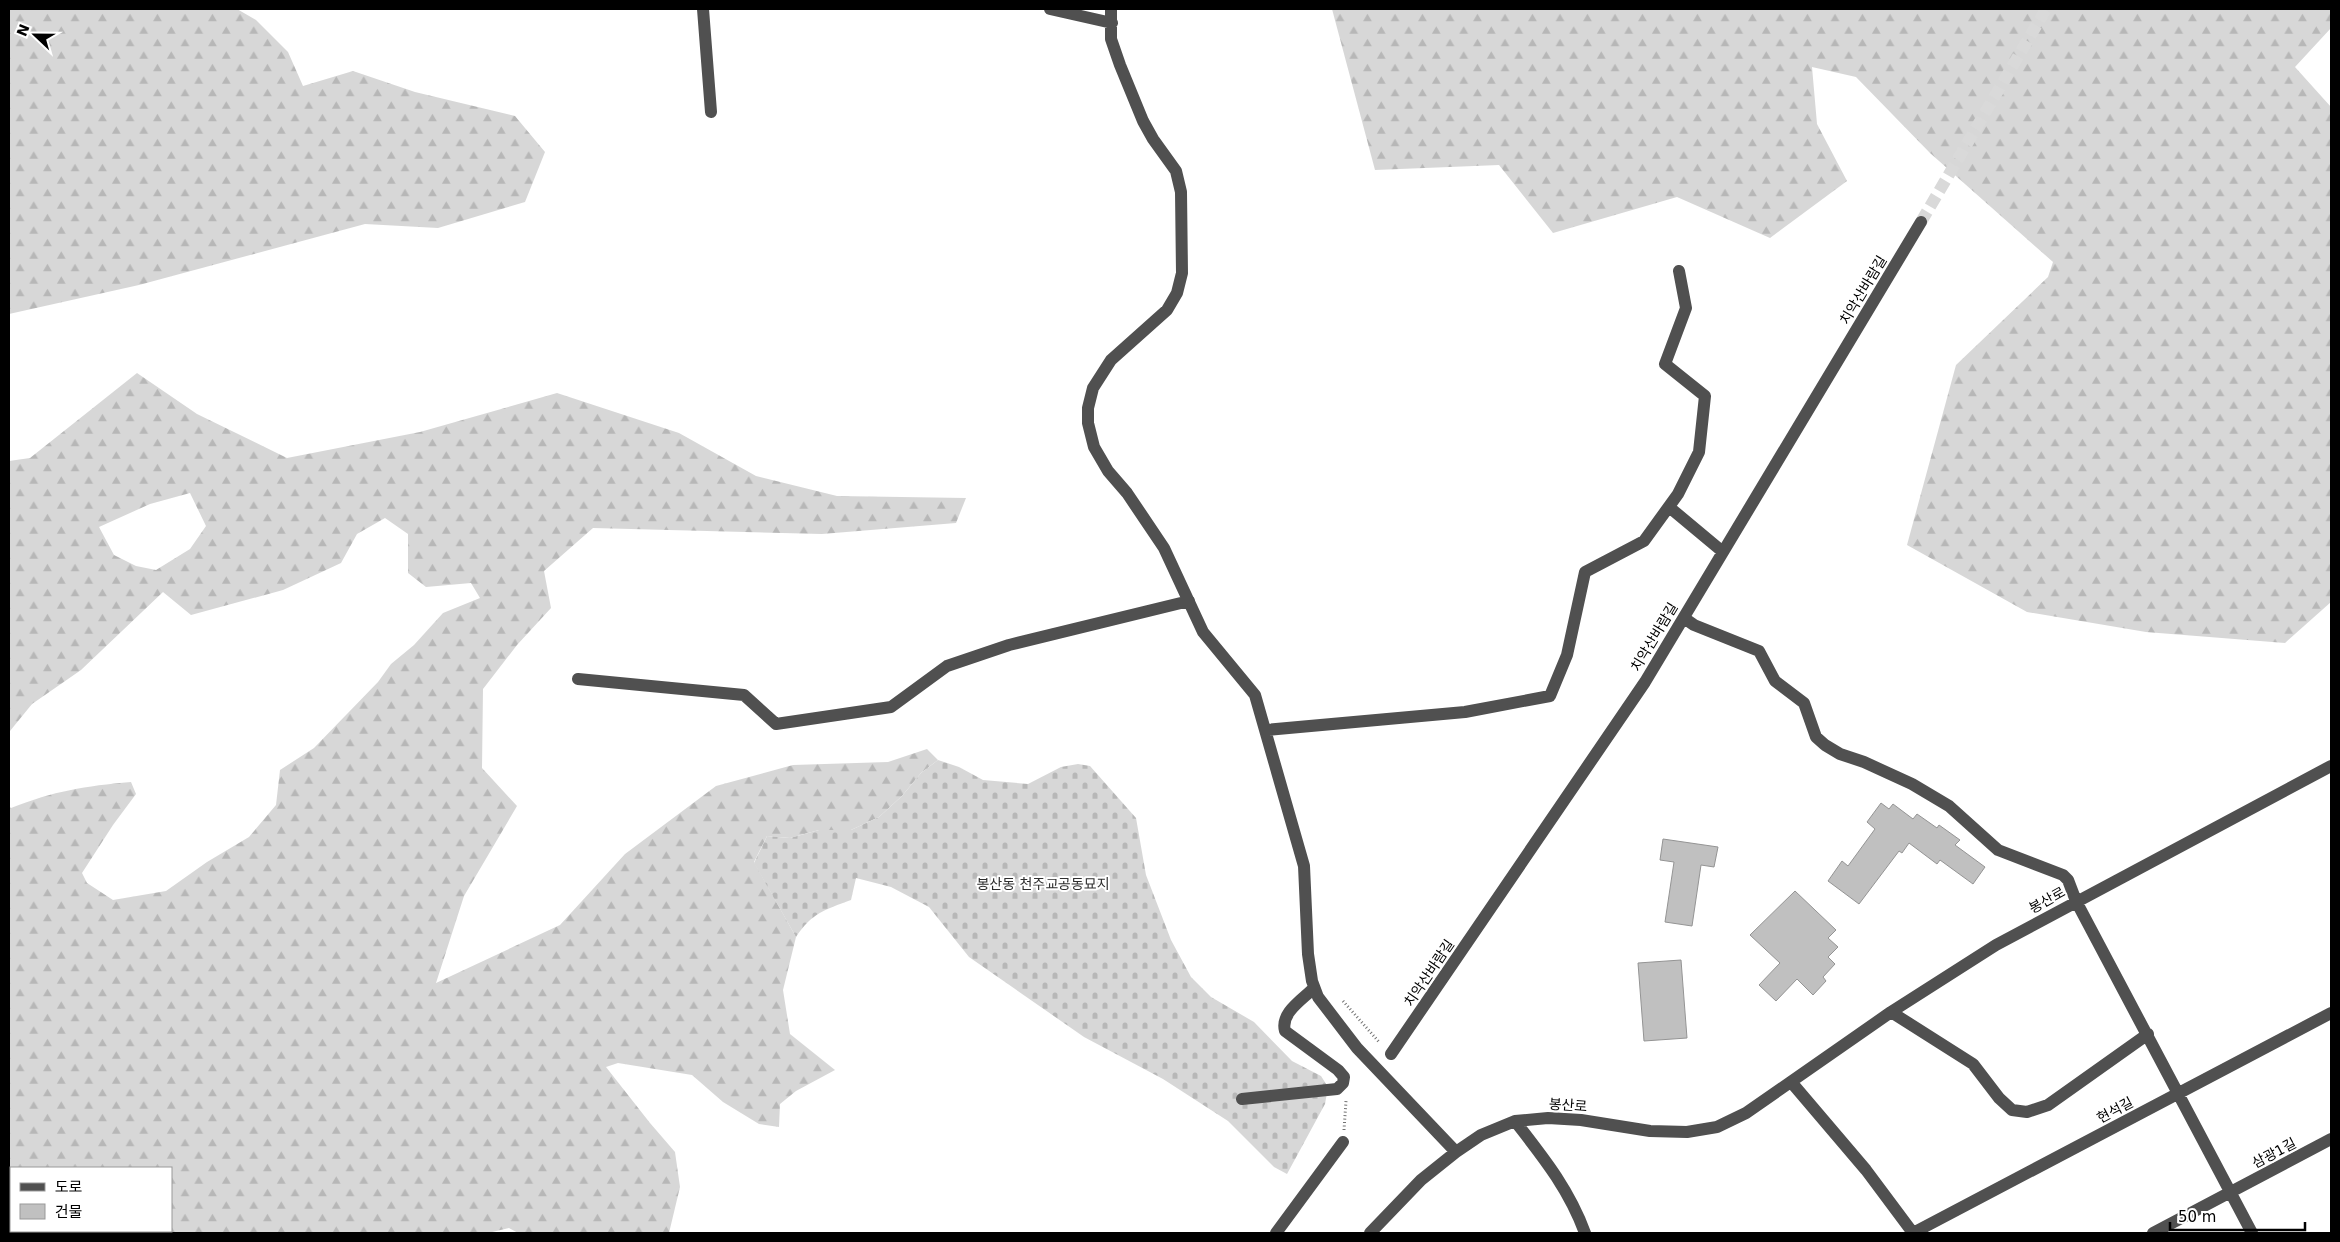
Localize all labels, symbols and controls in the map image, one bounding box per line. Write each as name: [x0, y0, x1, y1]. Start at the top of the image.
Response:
north arrow: [10, 10, 60, 60]
text: N: [13, 22, 33, 39]
street label: 치악산바람길: [1836, 253, 1890, 327]
street label: 치악산바람길: [1627, 600, 1681, 674]
park label: 봉산동 천주교공동묘지: [976, 876, 1110, 892]
street label: 봉산로: [2026, 884, 2068, 916]
street label: 치악산바람길: [1401, 936, 1457, 1010]
street label: 현석길: [2094, 1094, 2136, 1126]
street label: 봉산로: [1548, 1096, 1588, 1114]
street label: 삼광1길: [2249, 1135, 2299, 1171]
legend: [10, 1167, 172, 1232]
text: 도로: [55, 1178, 83, 1196]
scale bar: [2170, 1200, 2305, 1232]
text: 건물: [55, 1203, 83, 1221]
text: 50 m: [2178, 1208, 2216, 1226]

